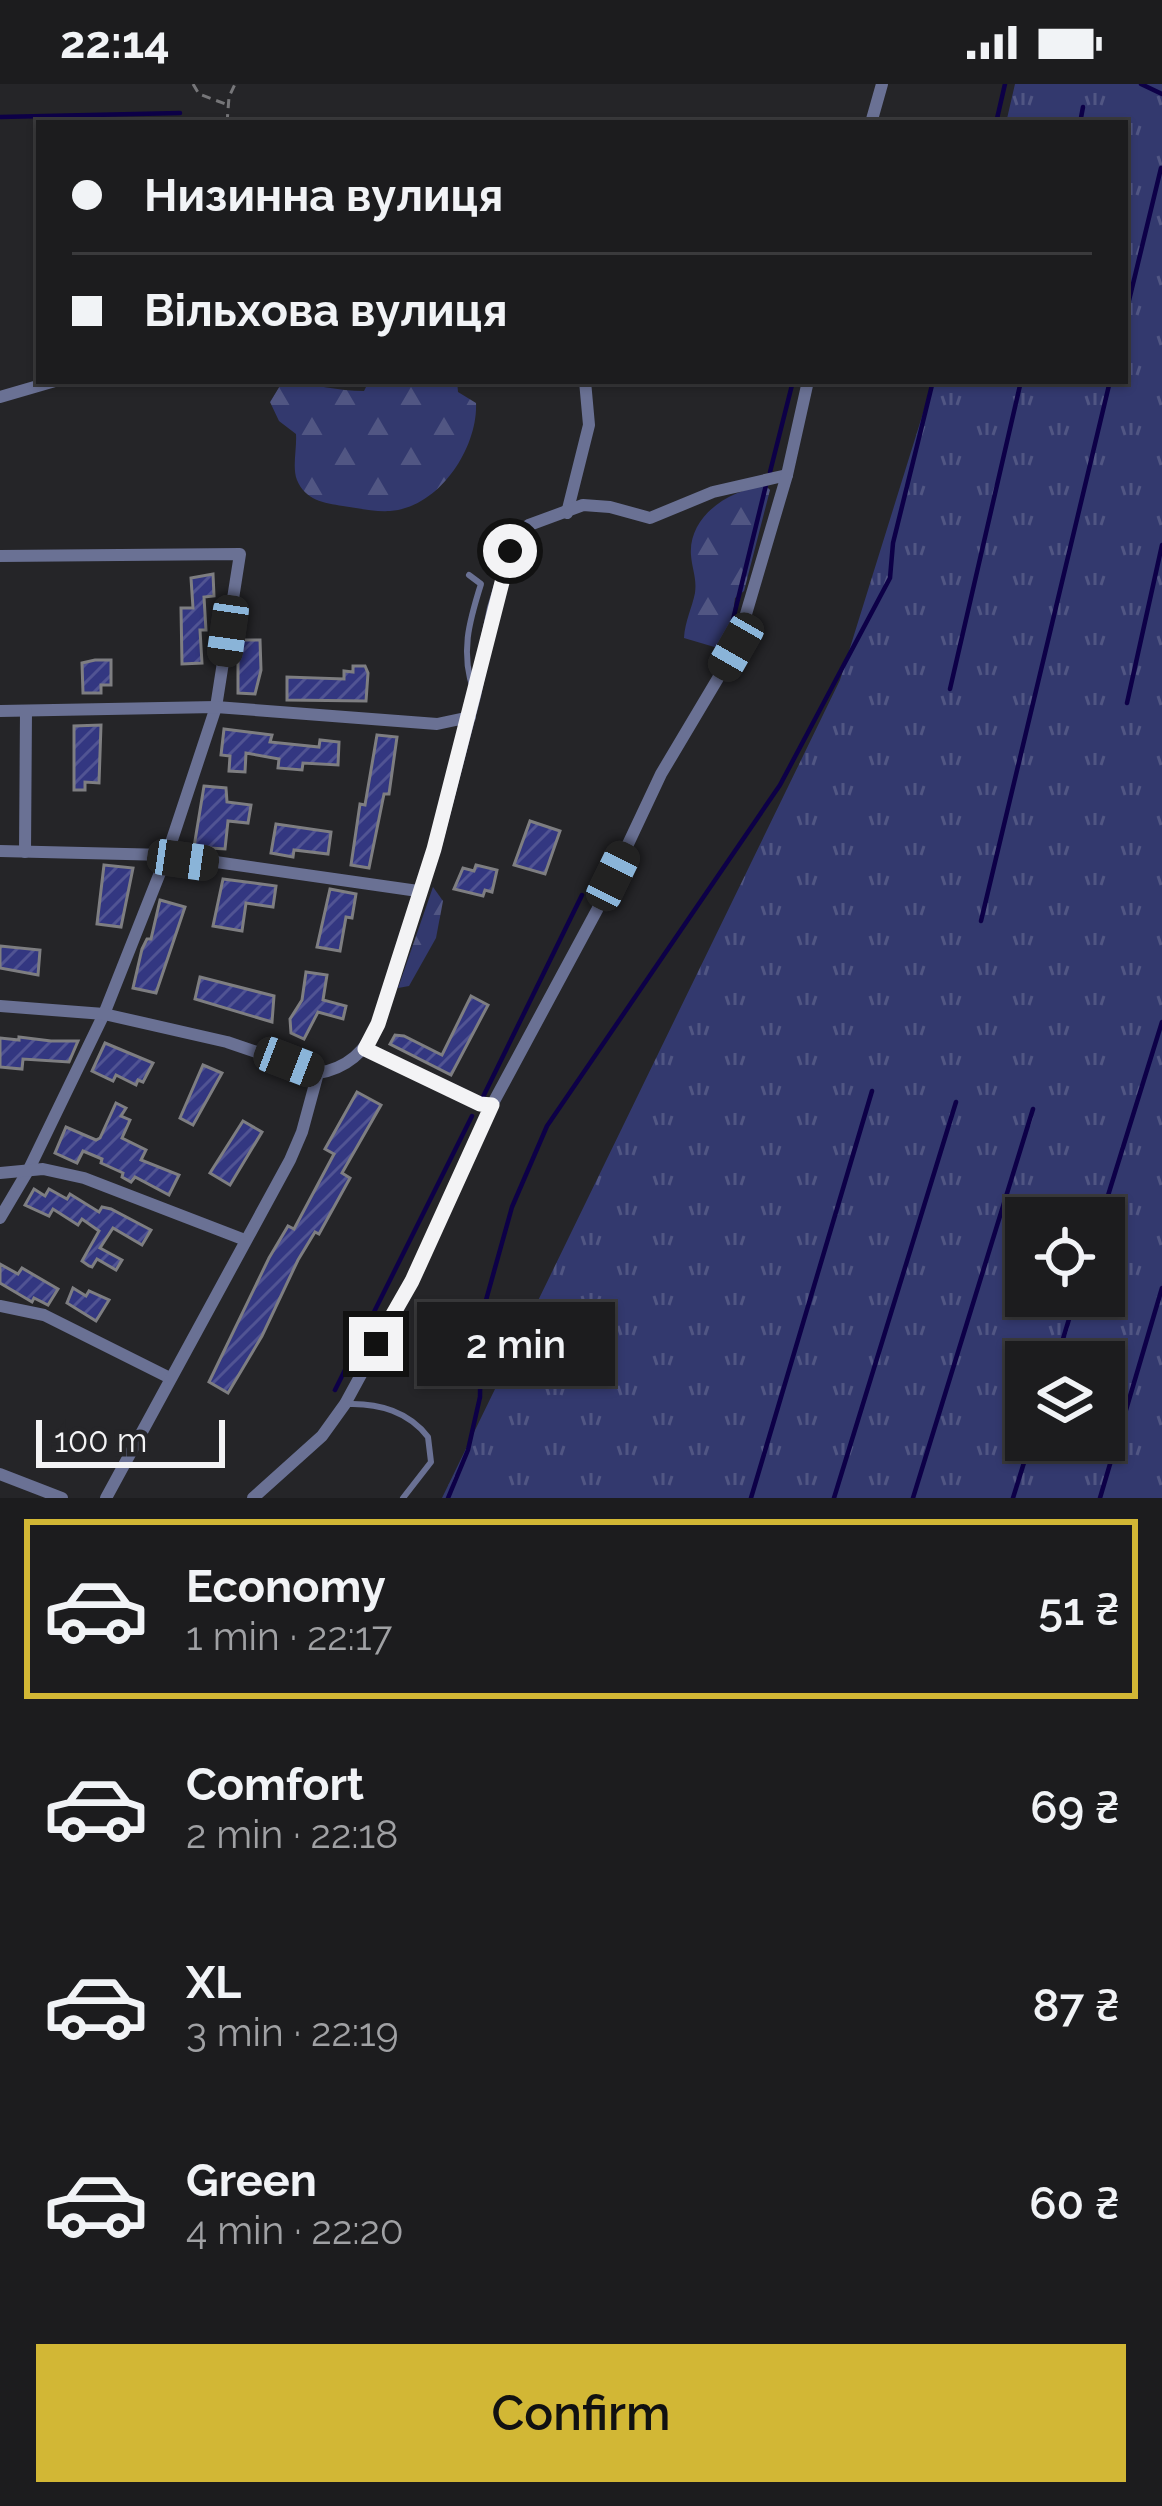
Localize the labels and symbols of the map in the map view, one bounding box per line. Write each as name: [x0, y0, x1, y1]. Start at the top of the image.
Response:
route start: [483, 524, 537, 578]
car: [205, 593, 251, 669]
car: [702, 607, 770, 687]
car: [581, 836, 645, 916]
car: [145, 837, 221, 883]
car: [249, 1032, 329, 1092]
callout: 2 min: [418, 1302, 616, 1386]
route end: [349, 1317, 403, 1371]
scale bar: [36, 1414, 225, 1467]

